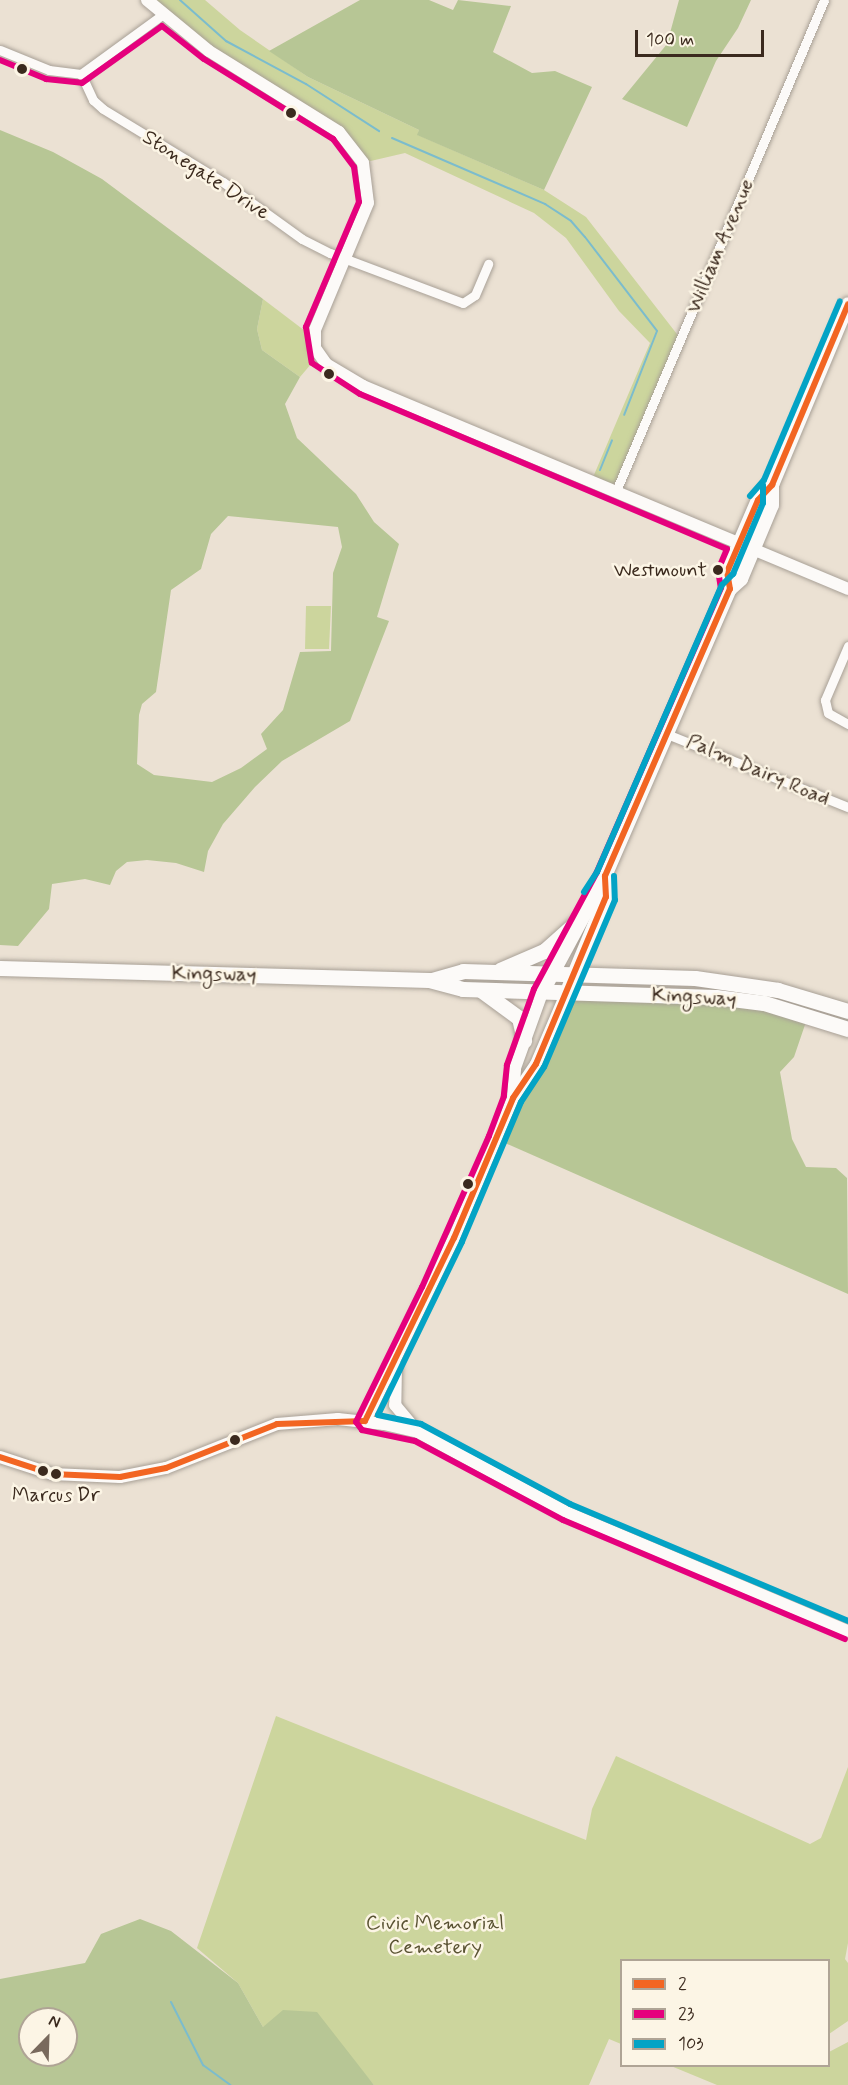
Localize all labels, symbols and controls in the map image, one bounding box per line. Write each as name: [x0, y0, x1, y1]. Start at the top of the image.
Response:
scale bar: [638, 18, 767, 56]
text: 100 m: [646, 28, 694, 52]
unlabelled marker: [16, 63, 28, 75]
unlabelled marker: [285, 107, 297, 119]
street label: Stonegate Drive: [138, 125, 274, 225]
street label: William Avenue: [681, 177, 759, 315]
unlabelled marker: [323, 368, 335, 380]
place label: Westmount: [614, 558, 707, 582]
marker: Westmount: [712, 564, 724, 576]
street label: Palm Dairy Road: [683, 729, 833, 811]
street label: Kingsway: [171, 961, 257, 987]
street label: Kingsway: [651, 982, 737, 1012]
unlabelled marker: [462, 1178, 474, 1190]
unlabelled marker: [229, 1434, 241, 1446]
unlabelled marker: [37, 1465, 49, 1477]
marker: Marcus Dr: [50, 1468, 62, 1480]
place label: Marcus Dr: [12, 1483, 100, 1507]
park label: Civic Memorial Cemetery: [366, 1910, 504, 1960]
legend: [620, 1959, 830, 2067]
text: 2: [678, 1972, 687, 1996]
text: 23: [678, 2002, 694, 2026]
north arrow: [18, 2007, 78, 2067]
text: N: [45, 2010, 63, 2034]
text: 103: [678, 2032, 704, 2056]

